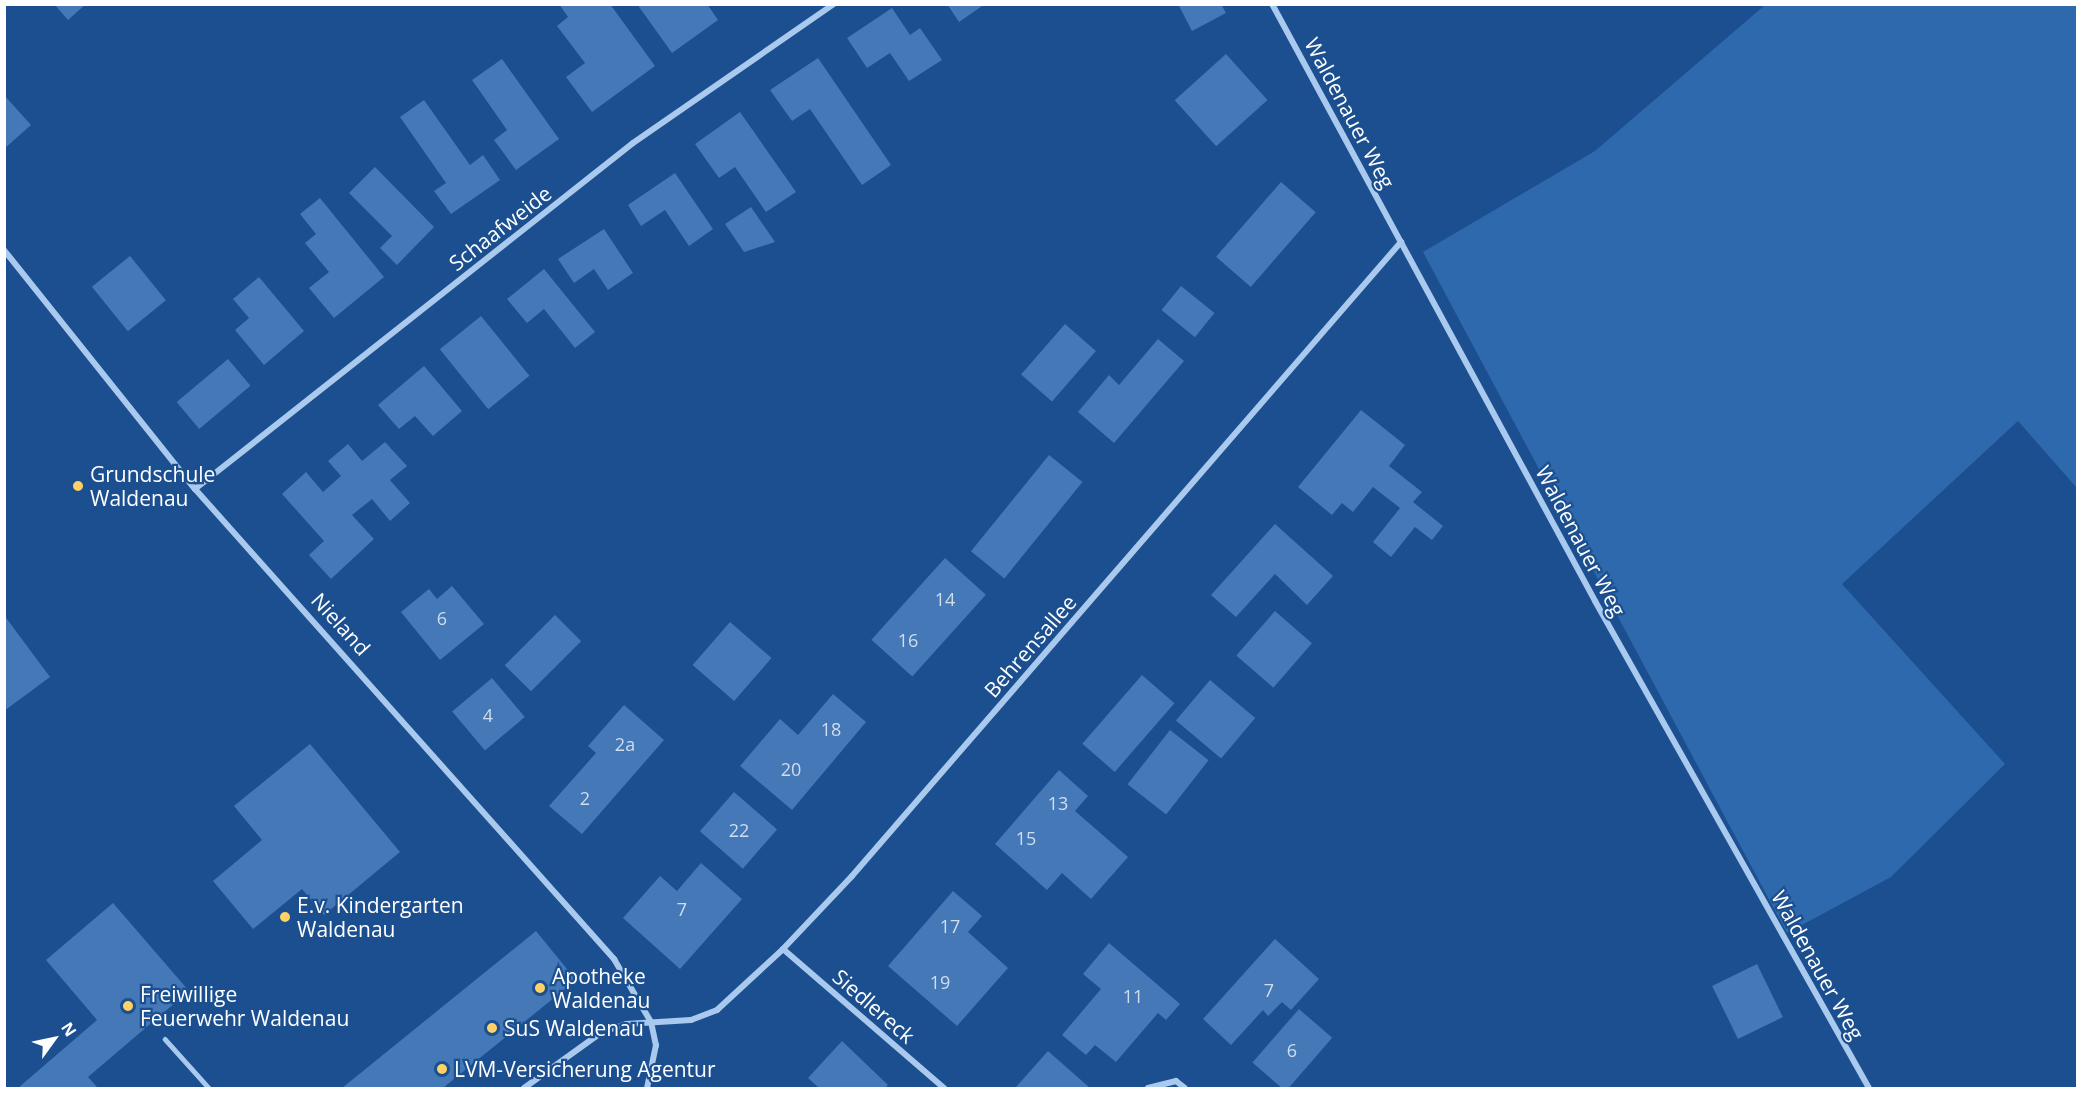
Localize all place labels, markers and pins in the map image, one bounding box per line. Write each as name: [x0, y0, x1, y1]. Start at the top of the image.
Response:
place label: Grundschule Waldenau: [90, 461, 215, 511]
marker: Grundschule Waldenau: [71, 479, 85, 493]
place label: E.v. Kindergarten Waldenau: [297, 892, 464, 942]
marker: E.v. Kindergarten Waldenau: [278, 910, 292, 924]
place label: Apotheke Waldenau: [552, 963, 650, 1013]
place label: Freiwillige Feuerwehr Waldenau: [140, 981, 349, 1031]
marker: Apotheke Waldenau: [533, 981, 547, 995]
marker: Freiwillige Feuerwehr Waldenau: [121, 999, 135, 1013]
place label: SuS Waldenau: [504, 1015, 644, 1041]
marker: SuS Waldenau: [485, 1021, 499, 1035]
place label: LVM-Versicherung Agentur: [454, 1056, 716, 1082]
marker: LVM-Versicherung Agentur: [435, 1062, 449, 1076]

